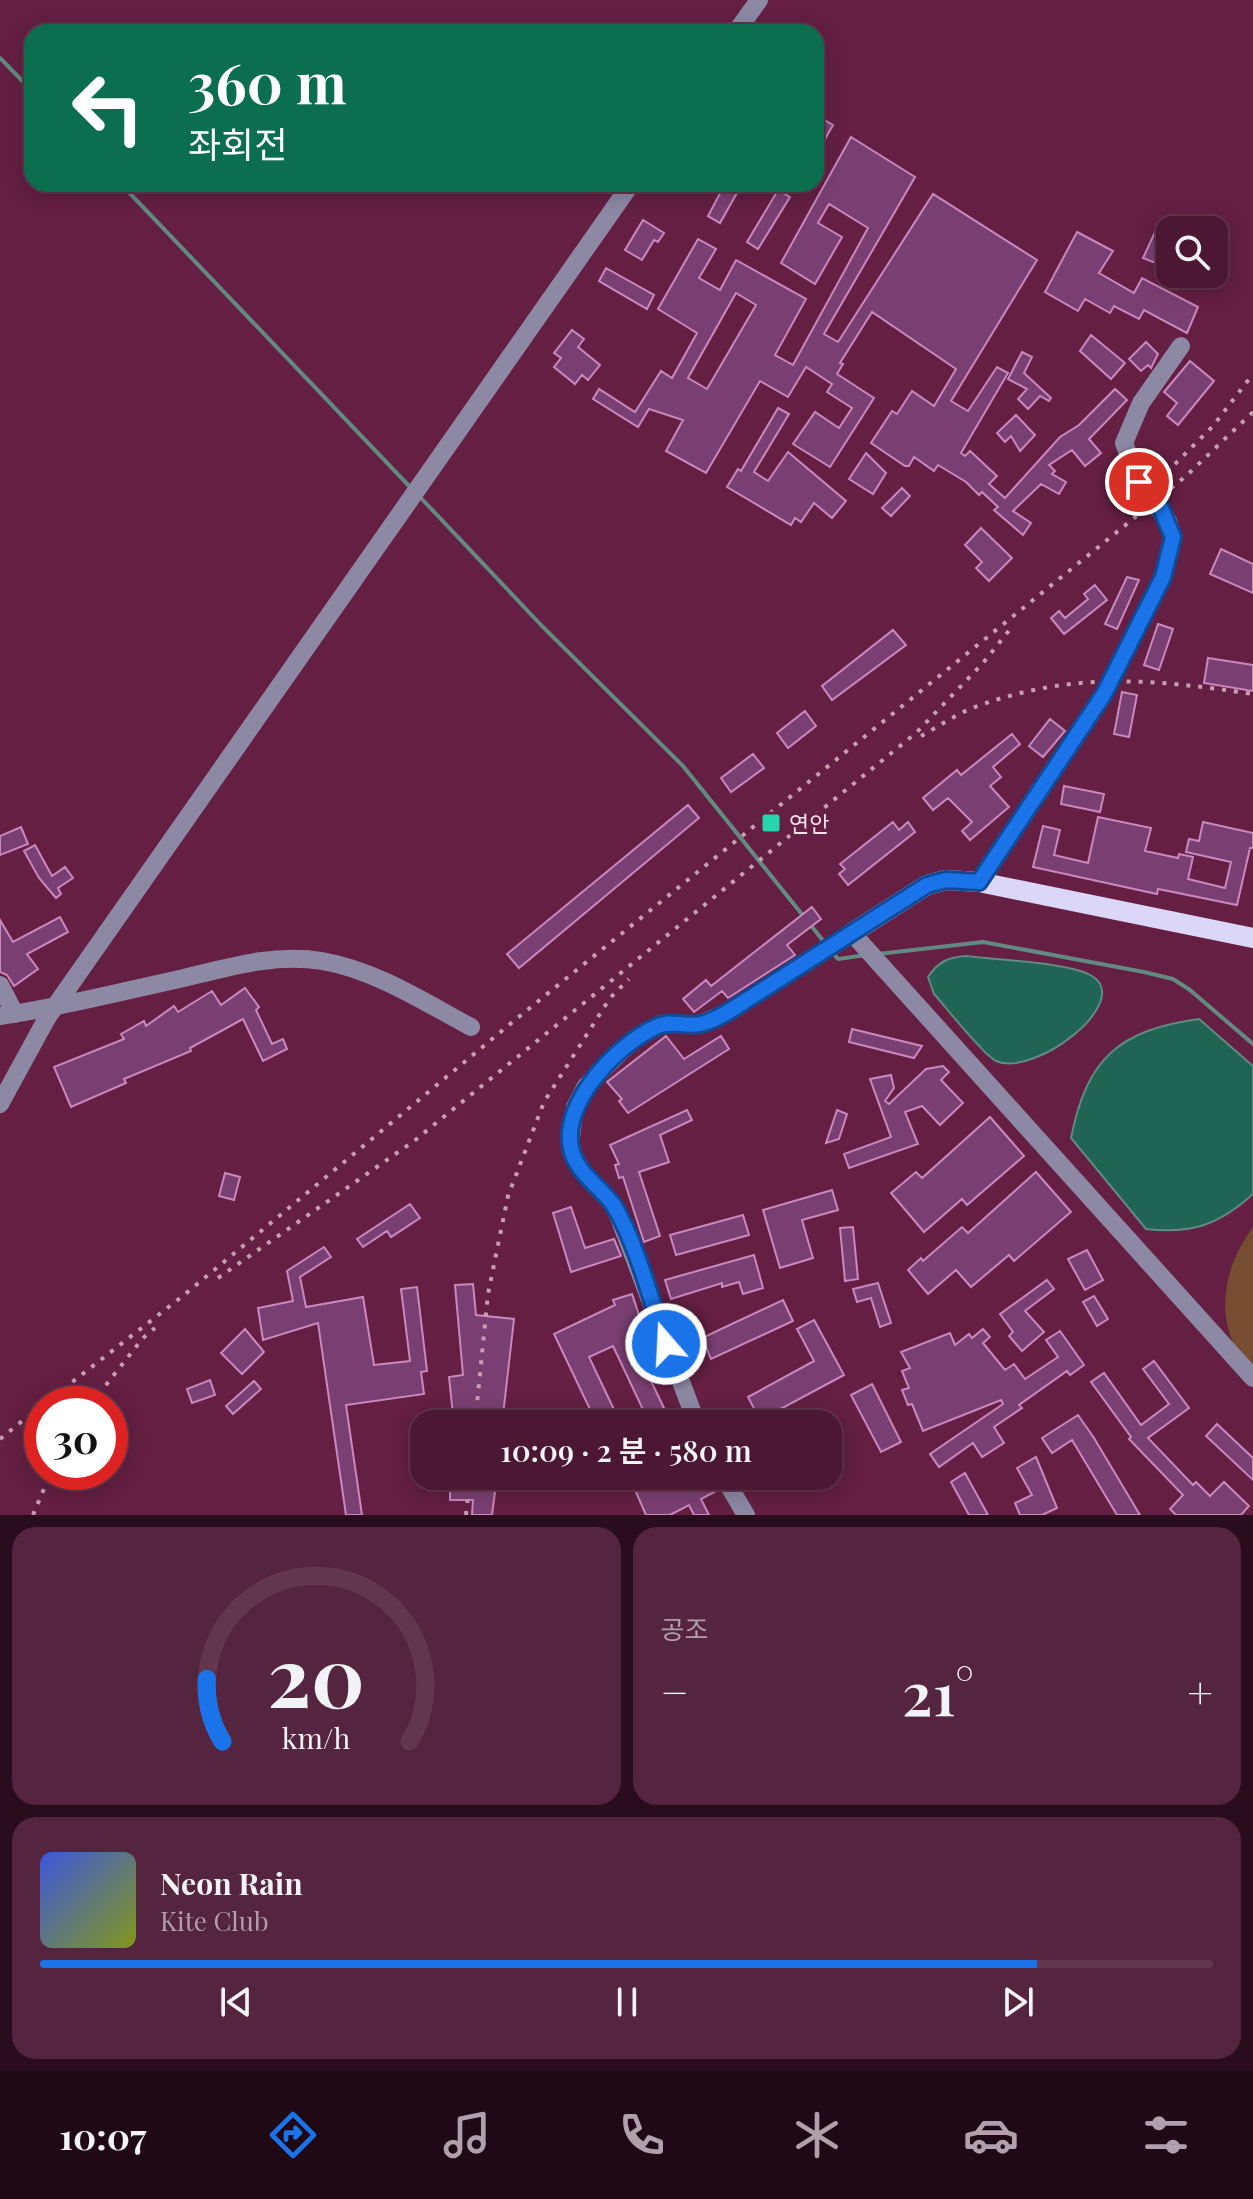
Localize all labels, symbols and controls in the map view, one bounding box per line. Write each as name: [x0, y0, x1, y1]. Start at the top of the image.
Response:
text: 360 m: [188, 44, 347, 119]
icon: left: [56, 56, 160, 160]
text: 좌회전: [188, 119, 287, 167]
map controls: [1156, 216, 1228, 288]
button: search: [1156, 216, 1228, 288]
pin: [1105, 448, 1173, 516]
icon: arrive: [1117, 460, 1161, 504]
place label: 연안: [789, 808, 829, 838]
marker: 연안: [760, 812, 782, 834]
position arrow: [624, 1302, 708, 1386]
speed limit sign: 30: [24, 1386, 128, 1490]
text: 10:09 · 2 분 · 580 m: [500, 1430, 752, 1470]
text: 공조: [661, 1611, 708, 1646]
text: 20: [268, 1618, 365, 1729]
text: 21°: [902, 1651, 974, 1731]
text: −: [661, 1661, 689, 1720]
text: +: [1187, 1661, 1213, 1720]
text: km/h: [282, 1718, 351, 1756]
text: Neon Rain: [160, 1863, 303, 1903]
text: Kite Club: [160, 1903, 269, 1938]
icon: previous: [214, 1980, 258, 2024]
icon: pause: [605, 1980, 649, 2024]
icon: next: [996, 1980, 1040, 2024]
icon: directions: [265, 2107, 321, 2163]
icon: music: [439, 2107, 495, 2163]
icon: phone: [614, 2107, 670, 2163]
icon: climate: [789, 2107, 845, 2163]
icon: car: [963, 2107, 1019, 2163]
icon: filters: [1138, 2107, 1194, 2163]
text: 10:07: [59, 2111, 146, 2159]

